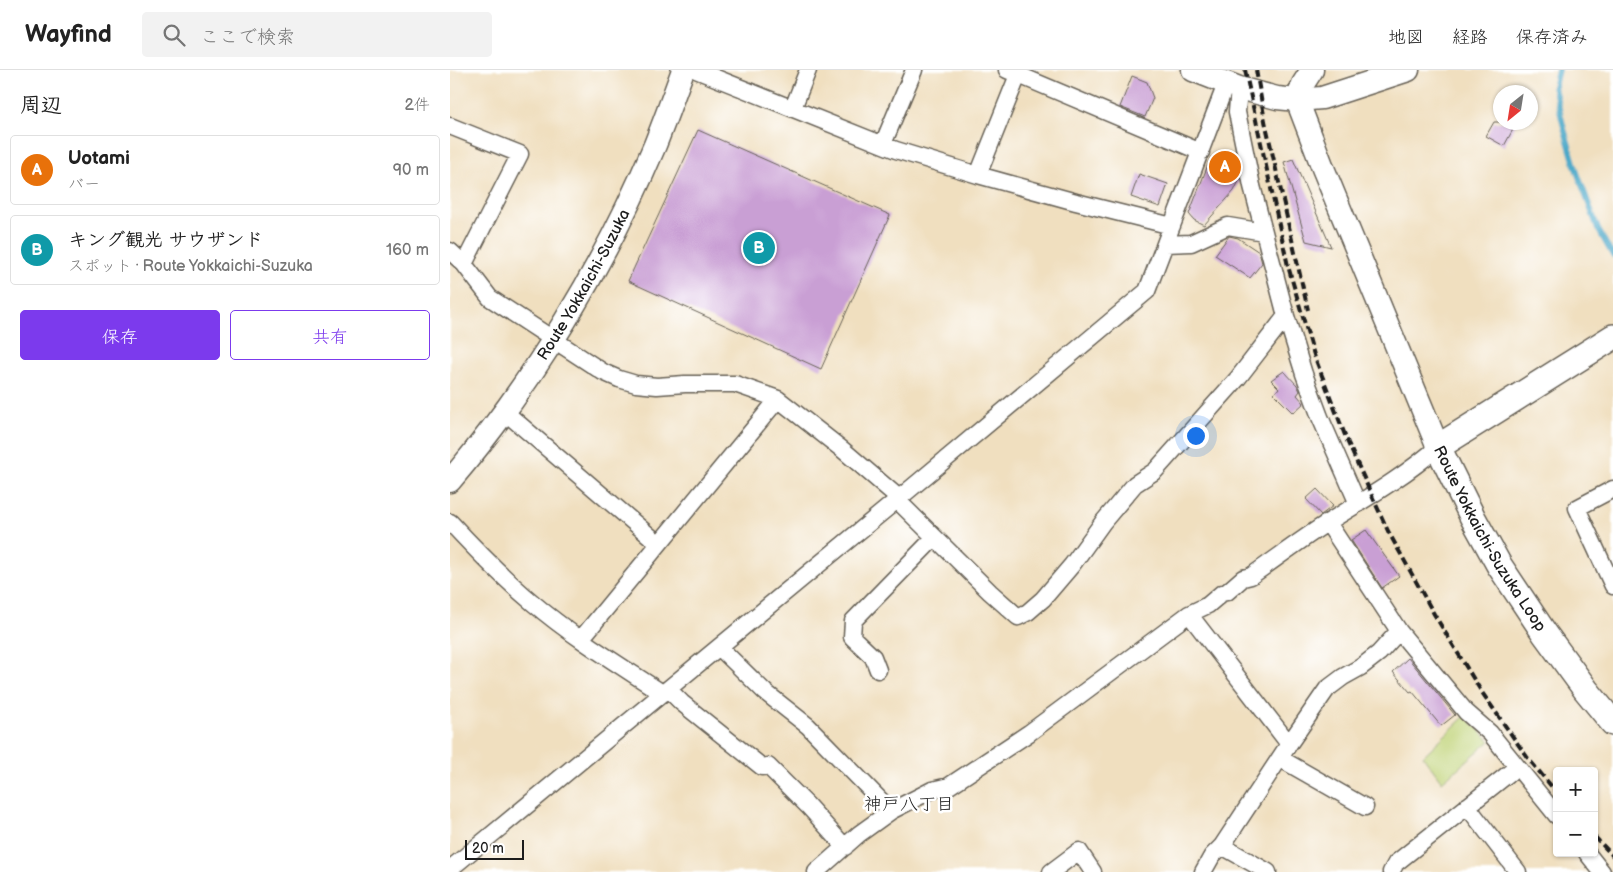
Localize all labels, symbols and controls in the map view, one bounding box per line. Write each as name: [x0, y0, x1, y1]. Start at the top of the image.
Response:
search box: [142, 12, 492, 57]
text: Wayfind: [25, 20, 112, 49]
icon: search: [160, 21, 188, 49]
text: ここで検索: [200, 26, 295, 49]
text: 地図: [1388, 27, 1424, 48]
text: 経路: [1452, 27, 1488, 48]
text: 保存済み: [1516, 27, 1588, 48]
north arrow: [1493, 85, 1538, 130]
text: 周辺: [20, 93, 62, 118]
text: 2件: [405, 96, 430, 115]
text: Uotami: [68, 147, 130, 170]
pin: A: [1209, 148, 1241, 186]
text: A: [32, 161, 42, 180]
text: 90 m: [393, 161, 429, 180]
text: バー: [68, 175, 100, 194]
street label: Route Yokkaichi-Suzuka: [533, 206, 634, 364]
text: キング観光 サウザンド: [68, 229, 264, 252]
pin: B: [743, 229, 775, 267]
text: B: [31, 241, 43, 260]
text: 160 m: [386, 241, 429, 260]
text: スポット · Route Yokkaichi-Suzuka: [68, 257, 313, 276]
button: 保存: [20, 310, 220, 360]
button: 共有: [230, 310, 430, 360]
your location: [1183, 423, 1209, 449]
street label: Route Yokkaichi-Suzuka Loop: [1429, 443, 1550, 635]
map controls: [1553, 767, 1598, 857]
button: +: [1553, 767, 1598, 812]
district label: 神戸八丁目: [864, 794, 954, 815]
button: −: [1553, 812, 1598, 857]
scale bar: [465, 837, 524, 860]
text: 20 m: [472, 840, 504, 857]

